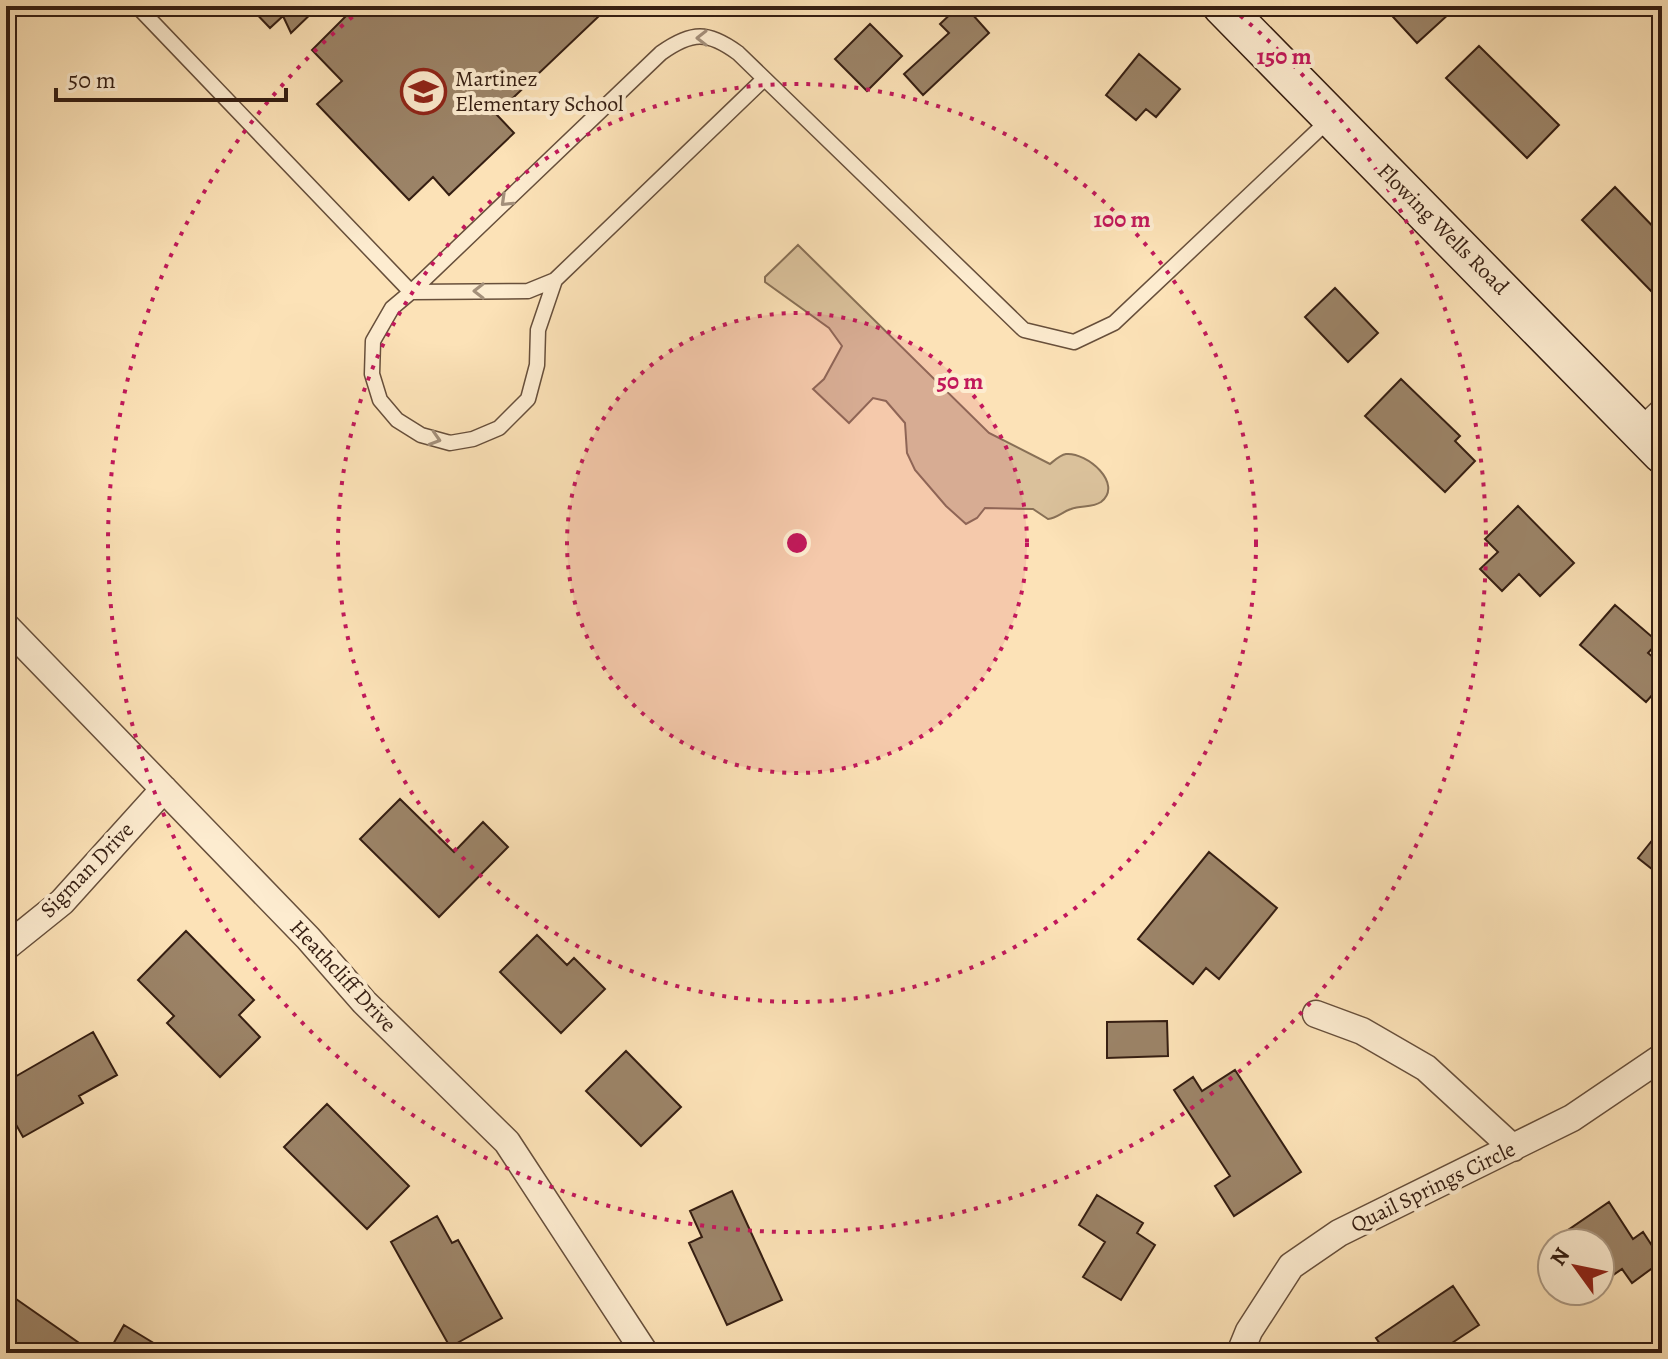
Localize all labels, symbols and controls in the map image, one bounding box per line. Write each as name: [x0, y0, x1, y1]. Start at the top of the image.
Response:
one-way arrow: [695, 29, 708, 47]
text: 150 m: [1256, 40, 1312, 72]
scale bar: [56, 52, 286, 102]
text: 50 m: [68, 64, 116, 96]
place label: Martinez Elementary School: [455, 64, 623, 119]
school or university icon: Martinez Elementary School: [400, 68, 448, 116]
street label: Flowing Wells Road: [1371, 157, 1516, 302]
one-way arrow: [501, 192, 515, 206]
text: 100 m: [1093, 203, 1151, 235]
one-way arrow: [472, 282, 485, 300]
text: 50 m: [937, 365, 983, 397]
one-way arrow: [427, 430, 441, 446]
centre of rings: [783, 529, 811, 557]
street label: Sigman Drive: [33, 815, 141, 925]
street label: Heathcliff Drive: [283, 913, 403, 1039]
street label: Quail Springs Circle: [1346, 1134, 1520, 1240]
north arrow: [1536, 1227, 1616, 1307]
text: N: [1543, 1242, 1577, 1272]

